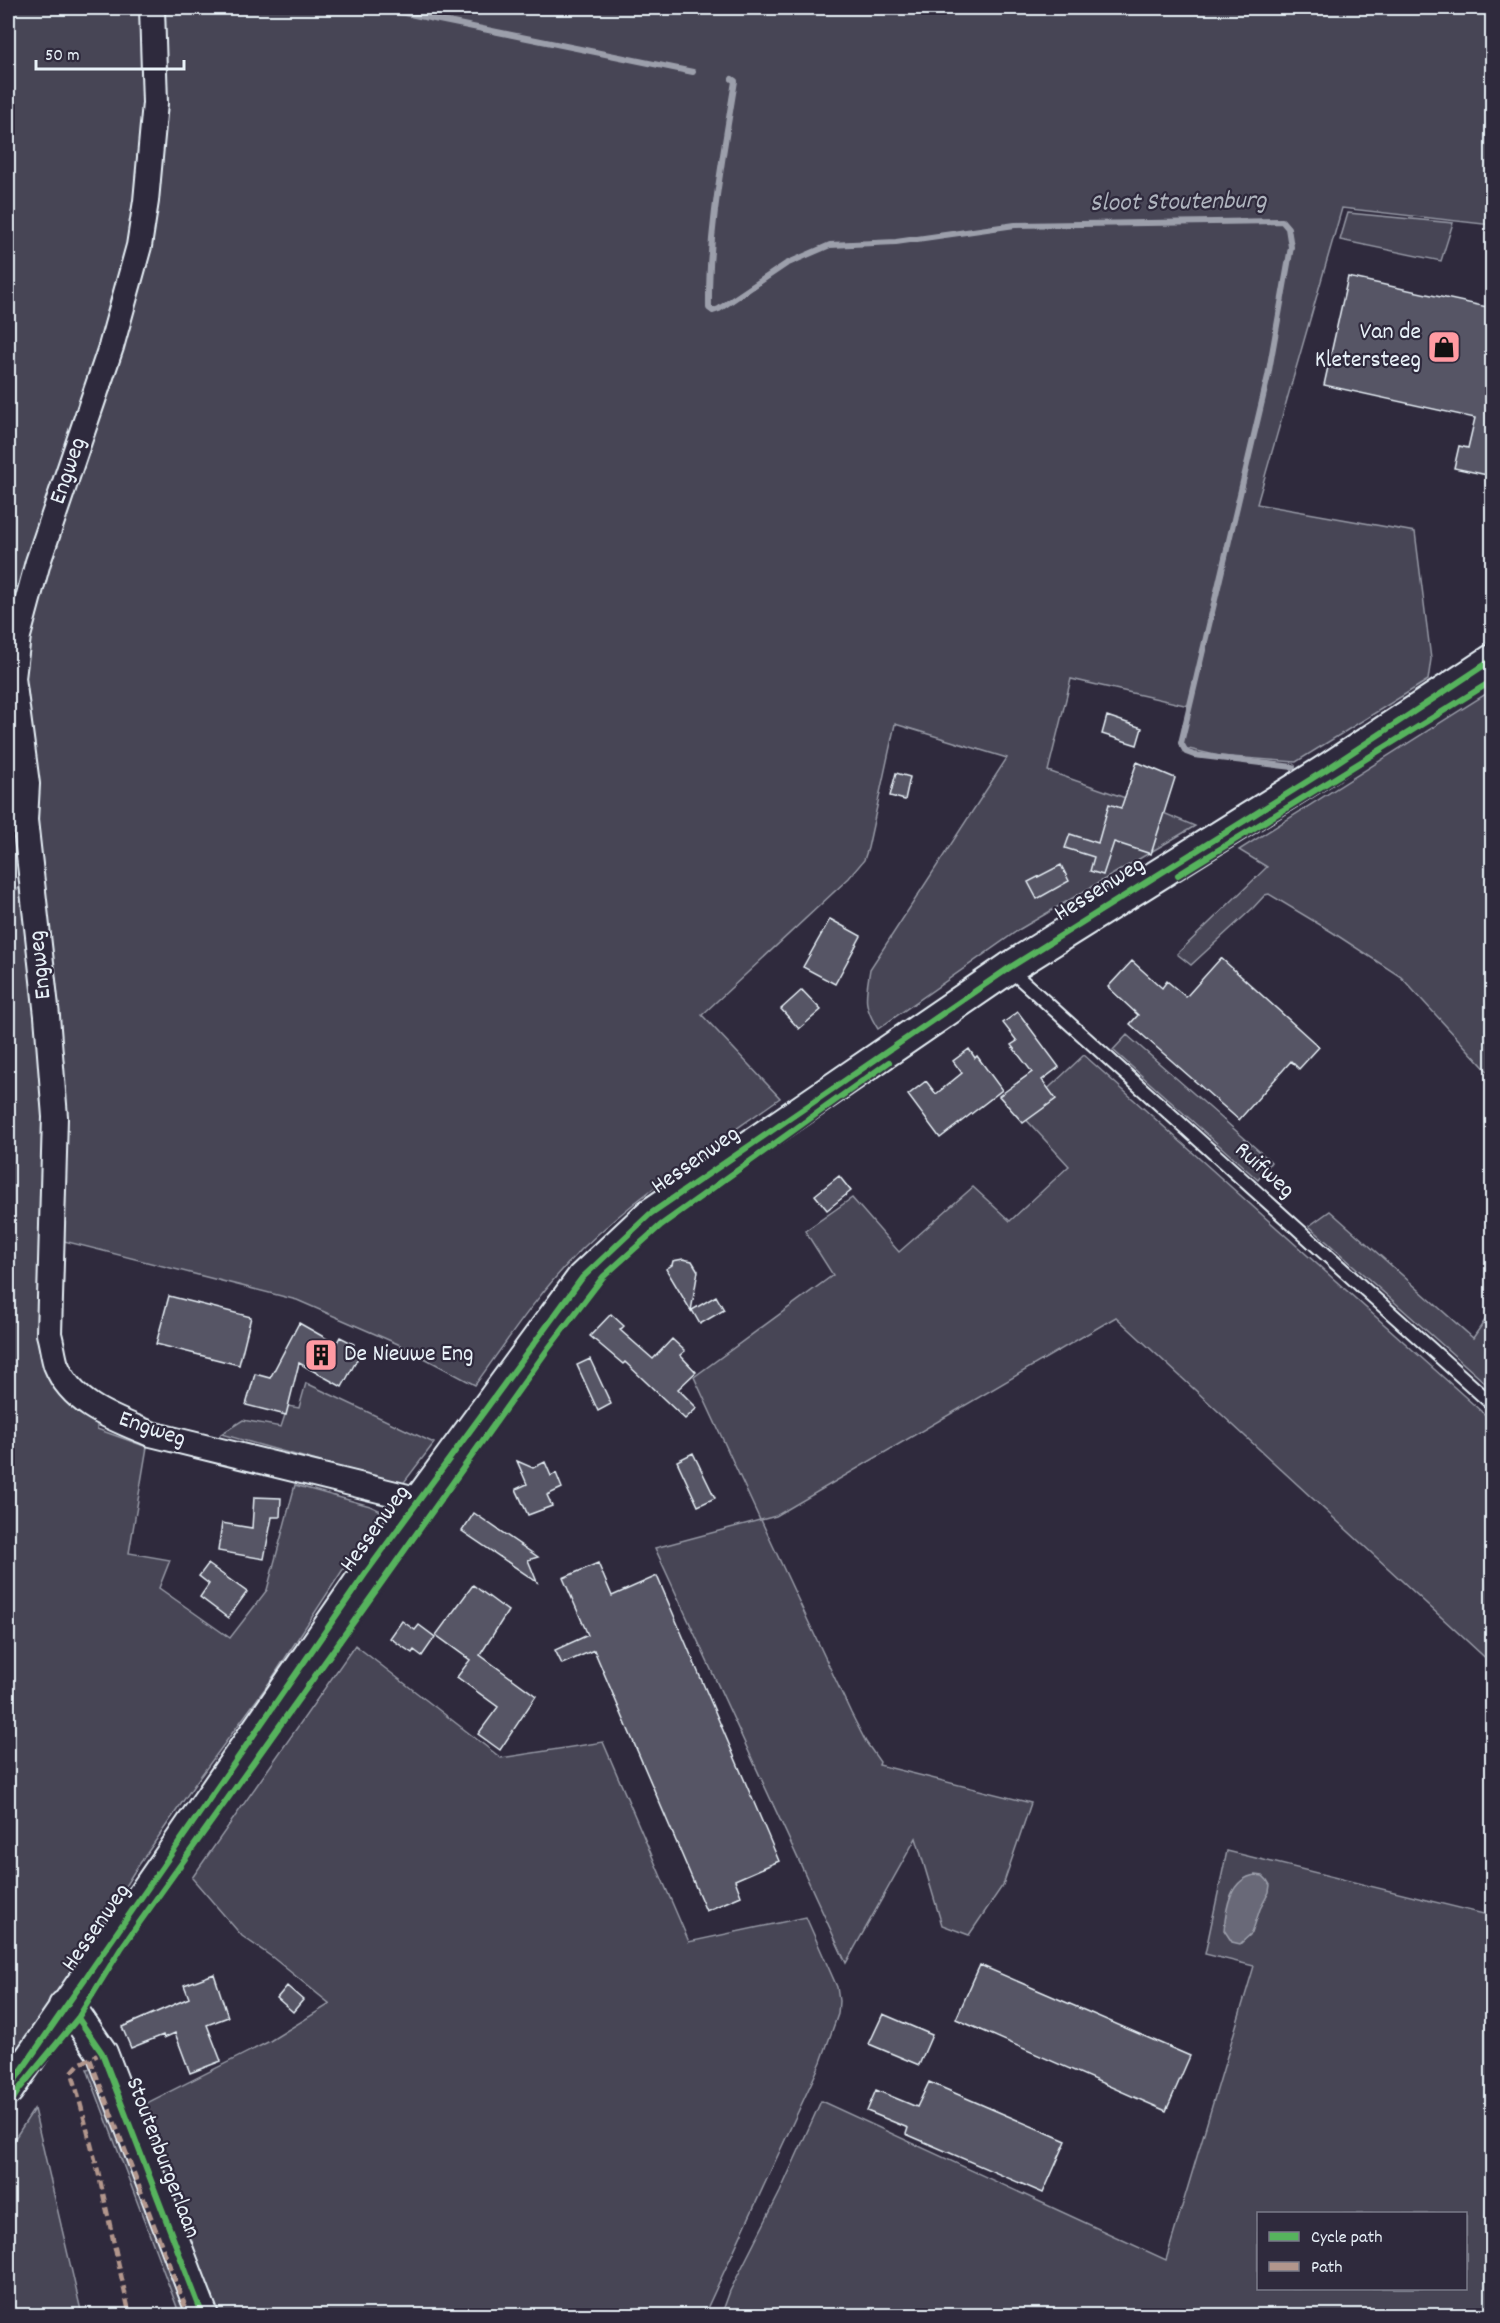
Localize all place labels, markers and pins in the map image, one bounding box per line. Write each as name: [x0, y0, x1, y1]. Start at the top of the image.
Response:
place label: Van de Kletersteeg: [1315, 316, 1421, 378]
shop icon: Van de Kletersteeg: [1426, 329, 1462, 365]
building icon: De Nieuwe Eng: [303, 1337, 339, 1373]
place label: De Nieuwe Eng: [344, 1338, 474, 1372]

